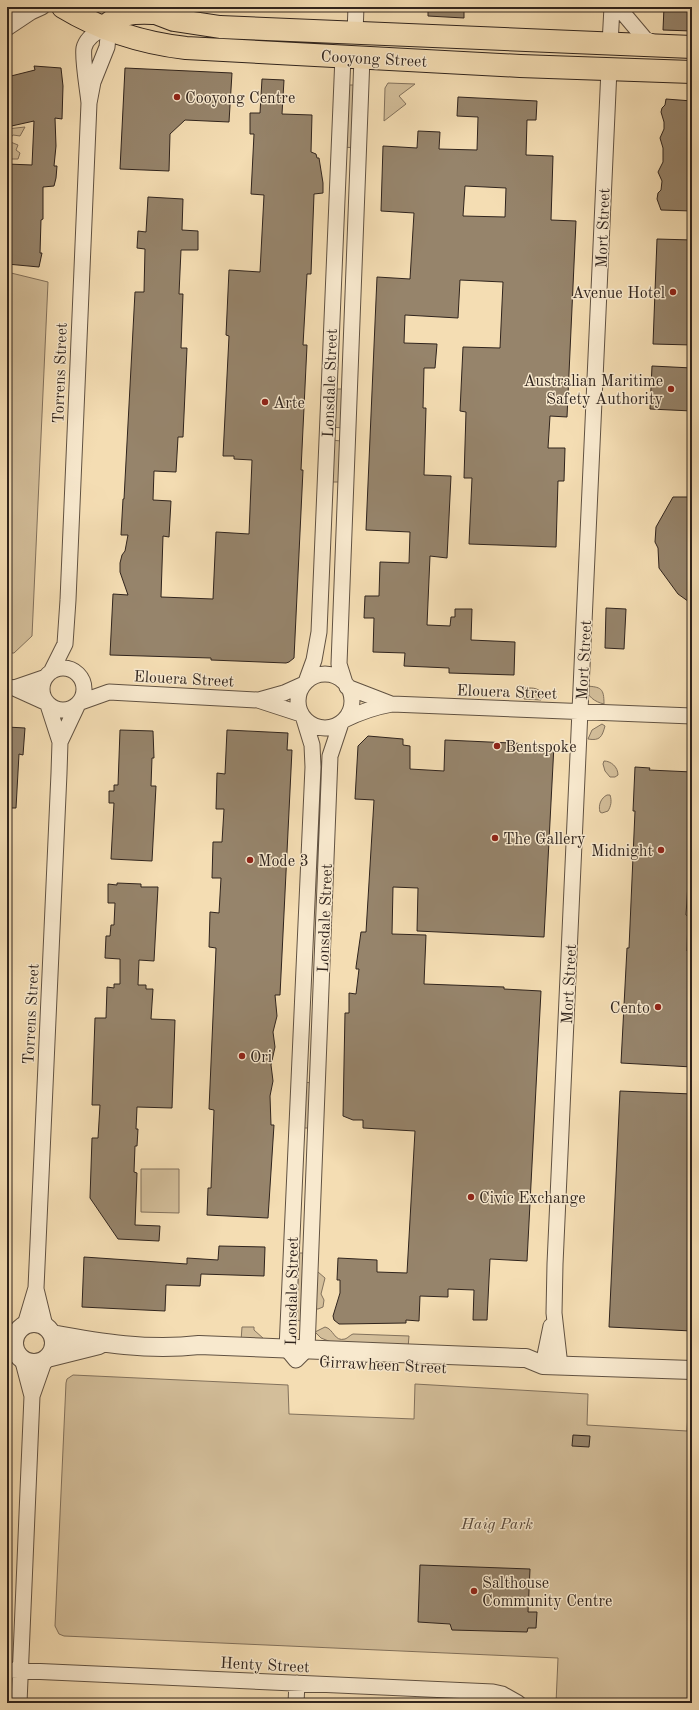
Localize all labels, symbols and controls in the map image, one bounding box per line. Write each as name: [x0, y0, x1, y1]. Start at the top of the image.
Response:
street label: Cooyong Street: [320, 49, 428, 71]
place label: Cooyong Centre: [185, 91, 295, 107]
marker: Cooyong Centre: [172, 92, 182, 102]
street label: Mort Street: [595, 187, 613, 269]
place label: Avenue Hotel: [572, 286, 665, 302]
marker: Avenue Hotel: [668, 287, 678, 297]
street label: Torrens Street: [51, 322, 71, 424]
street label: Lonsdale Street: [321, 328, 341, 438]
place label: Australian Maritime Safety Authority: [523, 374, 664, 408]
marker: Australian Maritime Safety Authority: [666, 384, 676, 394]
place label: Arte: [273, 396, 305, 412]
marker: Arte: [260, 397, 270, 407]
street label: Mort Street: [575, 619, 595, 701]
street label: Elouera Street: [133, 669, 235, 691]
street label: Elouera Street: [456, 683, 558, 703]
place label: Bentspoke: [505, 740, 577, 756]
marker: Bentspoke: [492, 741, 502, 751]
place label: The Gallery: [503, 832, 586, 848]
marker: The Gallery: [490, 833, 500, 843]
place label: Midnight: [591, 844, 653, 860]
marker: Midnight: [656, 845, 666, 855]
place label: Mode 3: [258, 854, 309, 870]
marker: Mode 3: [245, 855, 255, 865]
street label: Lonsdale Street: [316, 863, 336, 973]
street label: Mort Street: [560, 943, 580, 1025]
street label: Torrens Street: [21, 963, 43, 1065]
place label: Cento: [610, 1001, 650, 1017]
marker: Cento: [653, 1002, 663, 1012]
place label: Ori: [250, 1050, 272, 1066]
marker: Ori: [237, 1051, 247, 1061]
place label: Civic Exchange: [479, 1191, 586, 1207]
marker: Civic Exchange: [466, 1192, 476, 1202]
street label: Lonsdale Street: [284, 1236, 302, 1346]
street label: Girrawheen Street: [319, 1355, 448, 1377]
park label: Haig Park: [460, 1517, 533, 1533]
place label: Salthouse Community Centre: [482, 1576, 612, 1610]
marker: Salthouse Community Centre: [469, 1586, 479, 1596]
street label: Henty Street: [220, 1656, 310, 1676]

